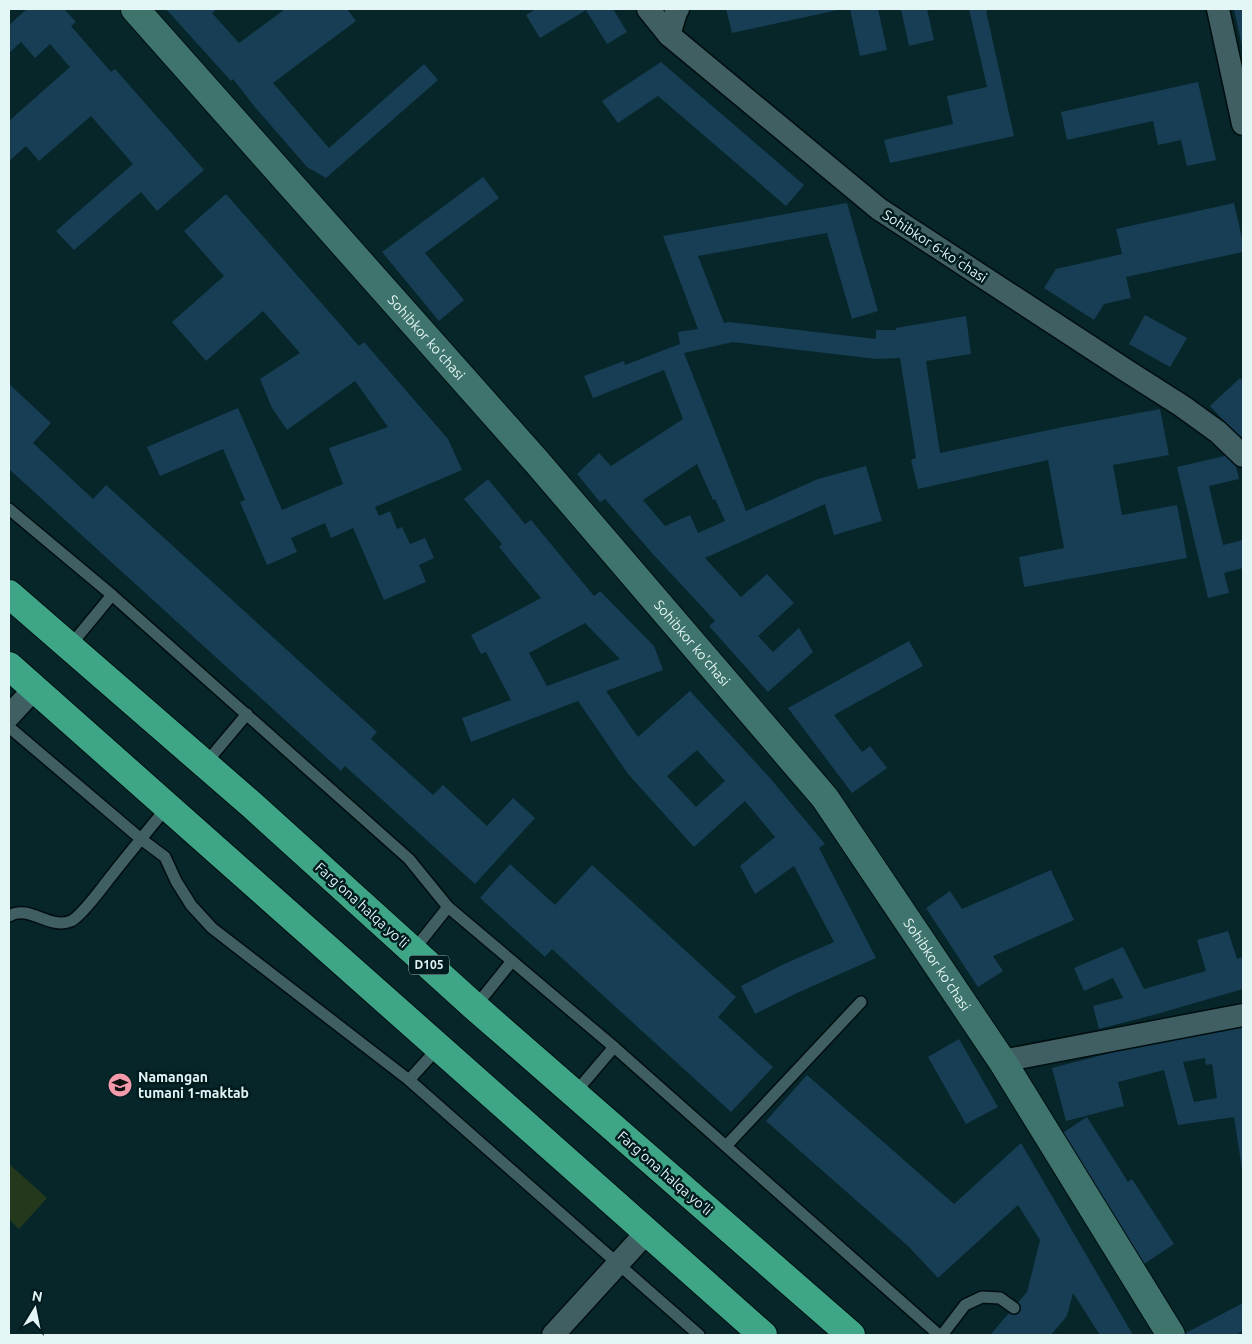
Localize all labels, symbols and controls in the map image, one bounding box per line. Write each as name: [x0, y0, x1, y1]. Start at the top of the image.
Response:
street label: Sohibkor 6-koʼchasi: [880, 206, 990, 286]
street label: Sohibkor ko'chasi: [385, 292, 468, 383]
street label: Sohibkor ko'chasi: [651, 597, 733, 689]
street label: Farg‘ona halqa yo‘li: [312, 859, 412, 951]
street label: Sohibkor ko'chasi: [900, 915, 974, 1014]
road number: D105: [409, 956, 449, 974]
place label: Namangan tumani 1-maktab: [138, 1069, 249, 1101]
school or university icon: Namangan tumani 1-maktab: [107, 1072, 133, 1098]
street label: Farg‘ona halqa yo‘li: [615, 1128, 715, 1218]
north arrow: [10, 1284, 60, 1334]
text: N: [31, 1287, 44, 1305]

